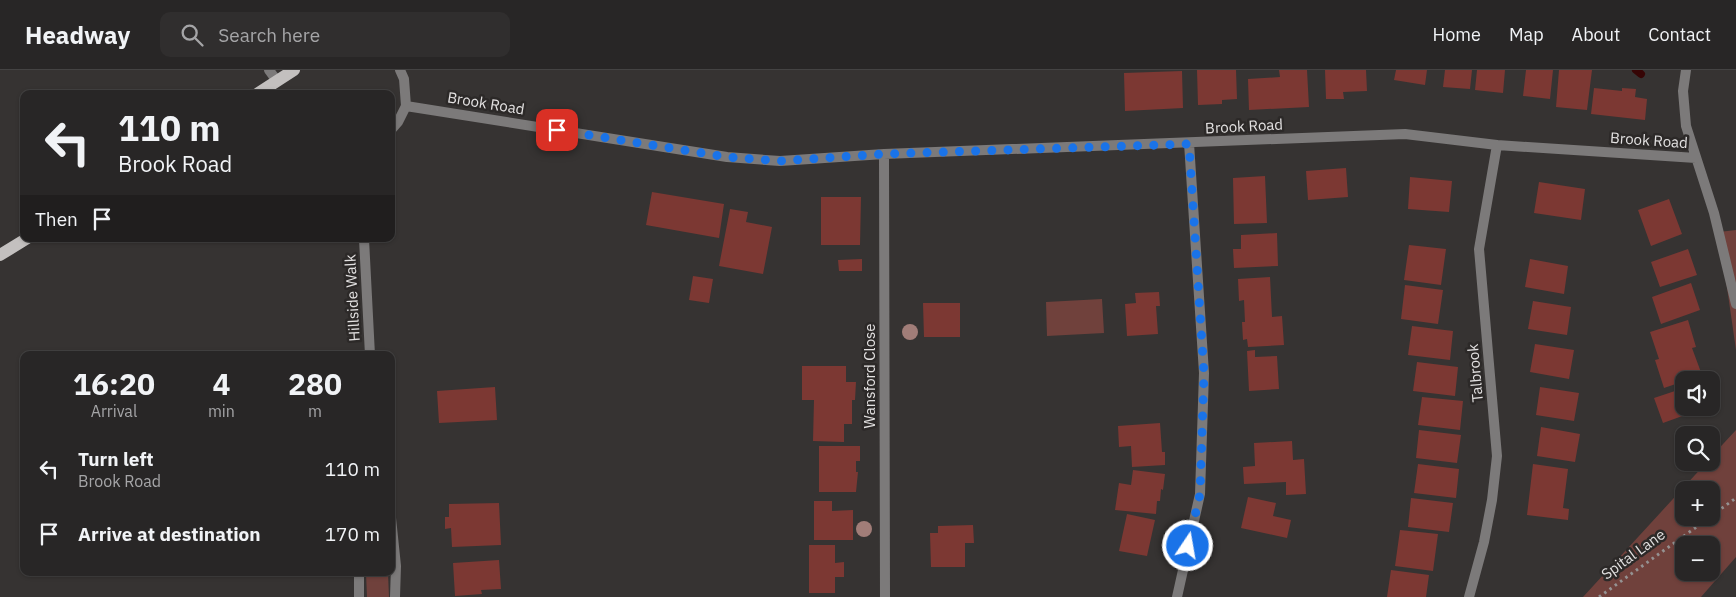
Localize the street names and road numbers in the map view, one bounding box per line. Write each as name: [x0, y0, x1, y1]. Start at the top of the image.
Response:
street label: Brook Road: [446, 88, 526, 118]
street label: Brook Road: [1205, 114, 1283, 138]
street label: Brook Road: [1609, 128, 1689, 152]
street label: Hillside Walk: [340, 254, 364, 342]
street label: Wansford Close: [860, 323, 879, 429]
street label: Talbrook: [1463, 343, 1487, 403]
street label: Spital Lane: [1597, 524, 1669, 584]

